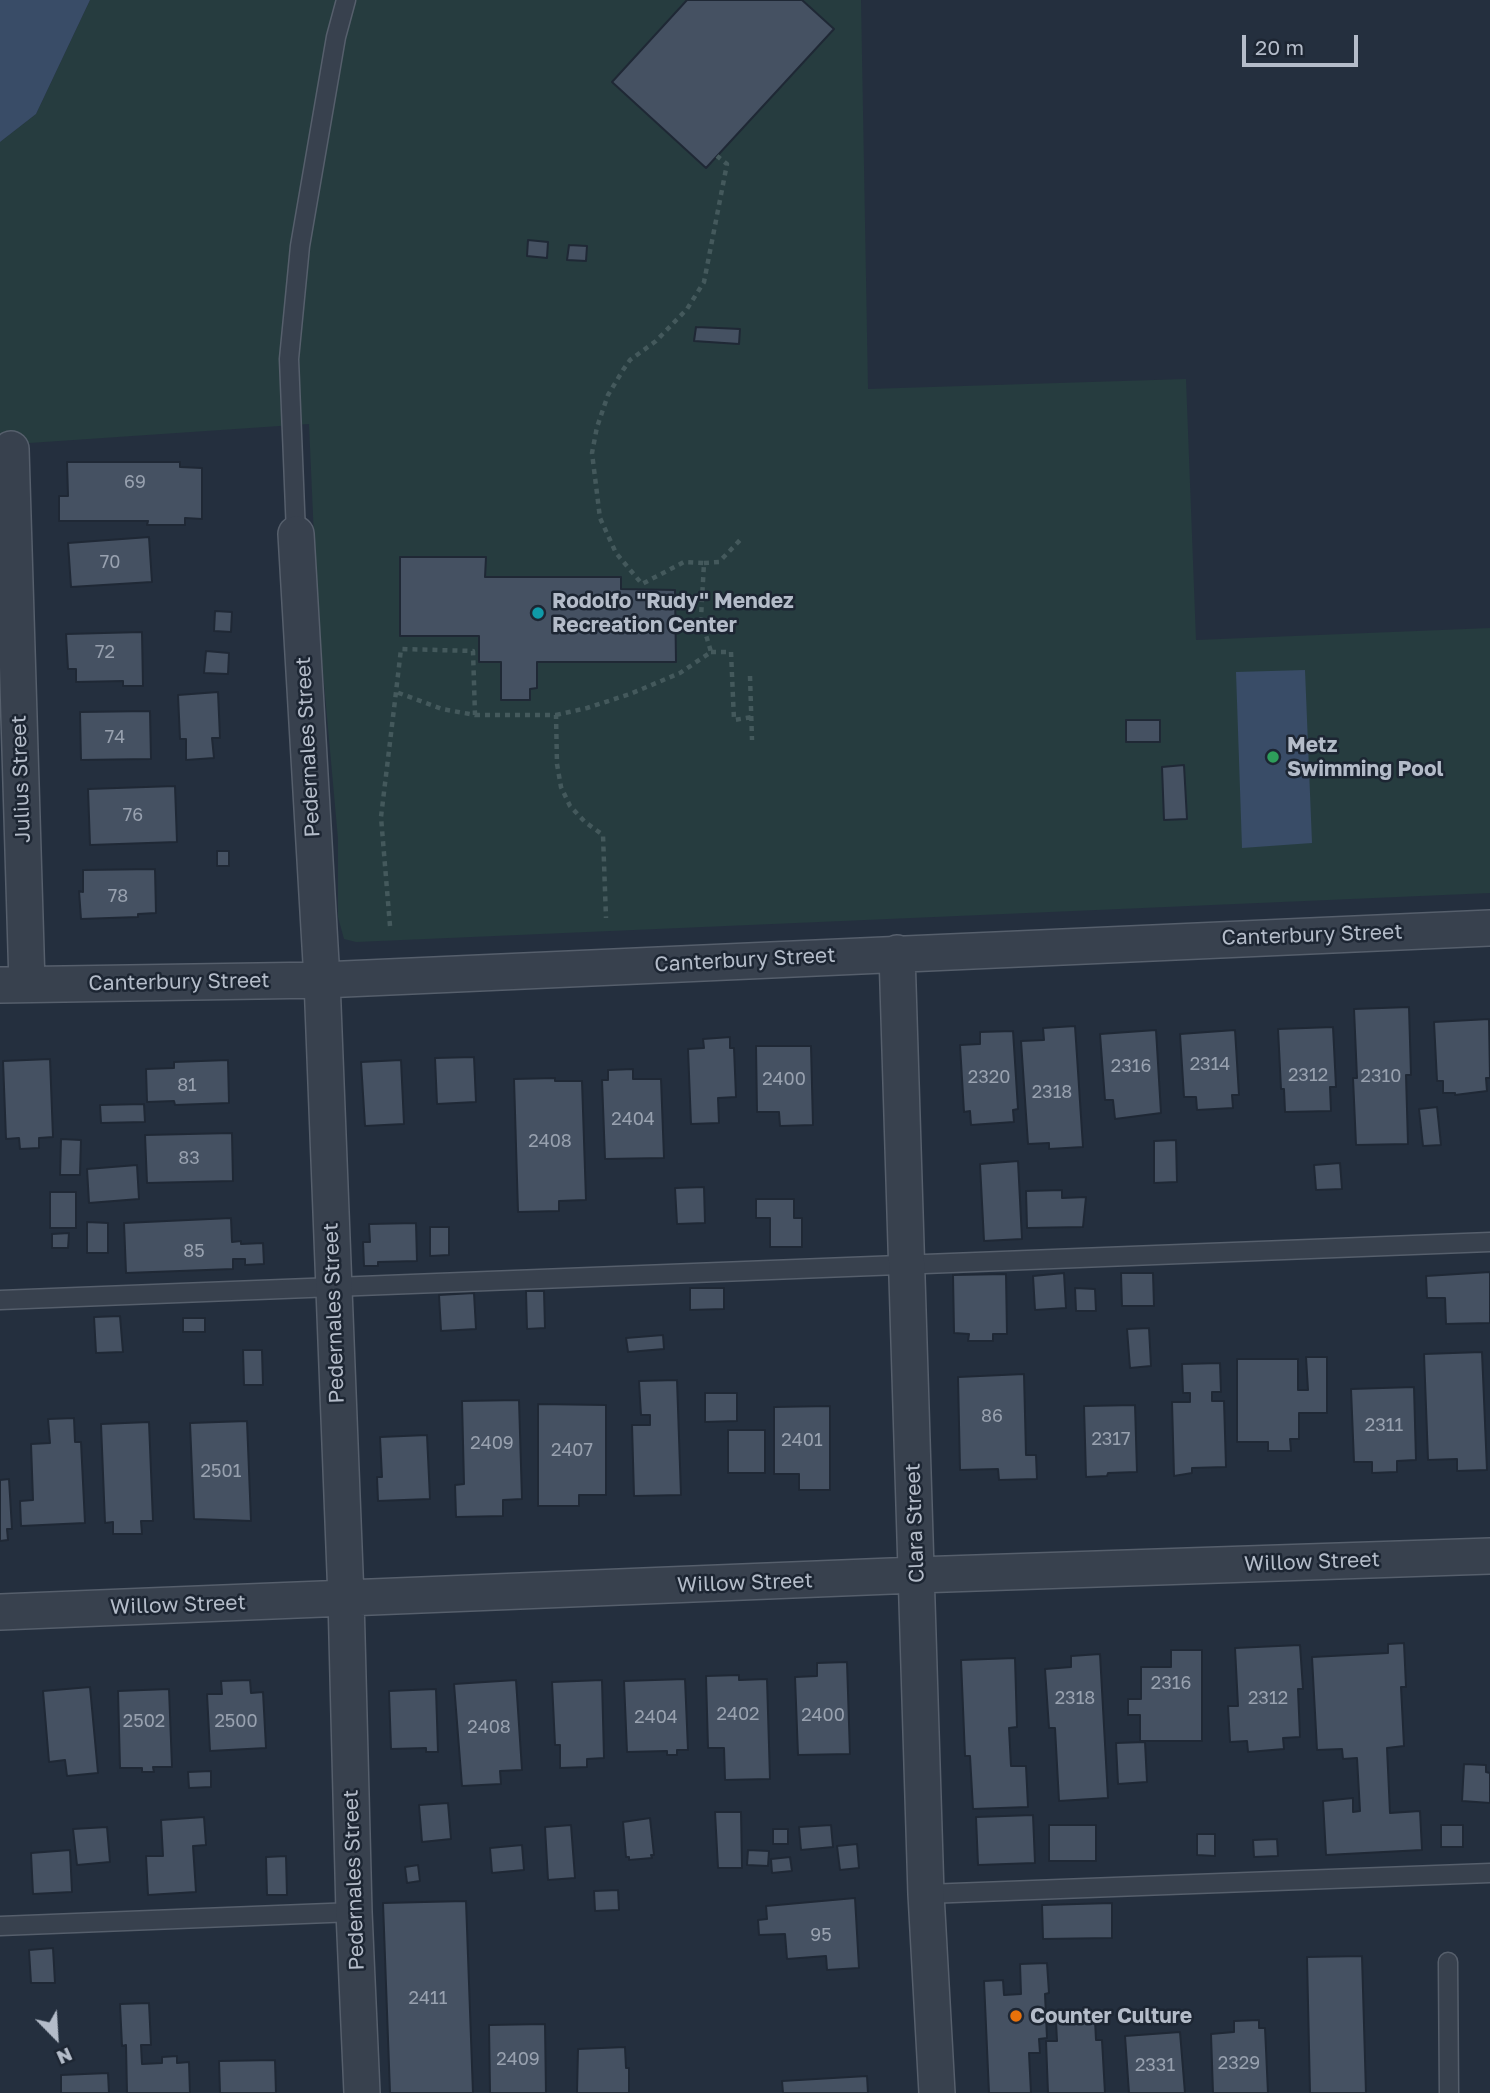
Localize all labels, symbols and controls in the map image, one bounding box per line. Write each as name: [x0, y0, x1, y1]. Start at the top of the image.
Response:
scale bar: [1245, 21, 1360, 65]
text: 20 m: [1255, 34, 1304, 60]
house number: 69: [124, 471, 146, 493]
house number: 70: [100, 551, 120, 573]
place label: Rodolfo "Rudy" Mendez Recreation Center: [552, 588, 794, 638]
marker: Rodolfo "Rudy" Mendez Recreation Center: [530, 605, 546, 621]
house number: 72: [95, 641, 115, 663]
street label: Pedernales Street: [291, 656, 325, 838]
street label: Julius Street: [6, 715, 36, 843]
house number: 74: [105, 726, 125, 748]
place label: Metz Swimming Pool: [1287, 732, 1444, 782]
marker: Metz Swimming Pool: [1265, 749, 1281, 765]
house number: 76: [123, 804, 143, 826]
house number: 78: [108, 885, 128, 907]
street label: Canterbury Street: [1221, 919, 1403, 951]
street label: Canterbury Street: [654, 943, 836, 977]
street label: Canterbury Street: [88, 968, 270, 996]
house number: 2314: [1190, 1053, 1230, 1075]
house number: 2316: [1111, 1055, 1151, 1077]
house number: 2312: [1288, 1064, 1328, 1086]
house number: 2310: [1361, 1065, 1401, 1087]
house number: 2320: [968, 1066, 1010, 1088]
house number: 2400: [762, 1068, 806, 1090]
house number: 81: [177, 1074, 197, 1096]
house number: 2318: [1032, 1081, 1072, 1103]
house number: 2404: [611, 1108, 655, 1130]
house number: 2408: [528, 1130, 572, 1152]
house number: 83: [178, 1147, 200, 1169]
street label: Pedernales Street: [318, 1222, 350, 1404]
house number: 85: [183, 1240, 205, 1262]
house number: 86: [981, 1405, 1003, 1427]
house number: 2311: [1365, 1414, 1403, 1436]
house number: 2317: [1091, 1428, 1131, 1450]
house number: 2401: [781, 1429, 823, 1451]
house number: 2409: [470, 1432, 514, 1454]
house number: 2407: [551, 1439, 593, 1461]
house number: 2501: [201, 1460, 241, 1482]
street label: Clara Street: [900, 1463, 930, 1583]
street label: Willow Street: [1244, 1547, 1380, 1577]
street label: Willow Street: [677, 1568, 813, 1598]
street label: Willow Street: [110, 1590, 246, 1620]
house number: 2316: [1151, 1672, 1191, 1694]
house number: 2318: [1055, 1687, 1095, 1709]
house number: 2312: [1248, 1687, 1288, 1709]
house number: 2402: [716, 1703, 760, 1725]
house number: 2400: [801, 1704, 845, 1726]
house number: 2404: [634, 1706, 678, 1728]
house number: 2502: [123, 1710, 165, 1732]
house number: 2500: [214, 1710, 258, 1732]
house number: 2408: [467, 1716, 511, 1738]
street label: Pedernales Street: [338, 1789, 370, 1971]
house number: 95: [810, 1924, 832, 1946]
house number: 2411: [409, 1987, 447, 2009]
north arrow: [21, 2002, 91, 2072]
place label: Counter Culture: [1030, 2003, 1192, 2029]
marker: Counter Culture: [1008, 2008, 1024, 2024]
text: N: [53, 2043, 76, 2070]
house number: 2409: [496, 2048, 540, 2070]
house number: 2329: [1218, 2052, 1260, 2074]
house number: 2331: [1135, 2054, 1175, 2076]

